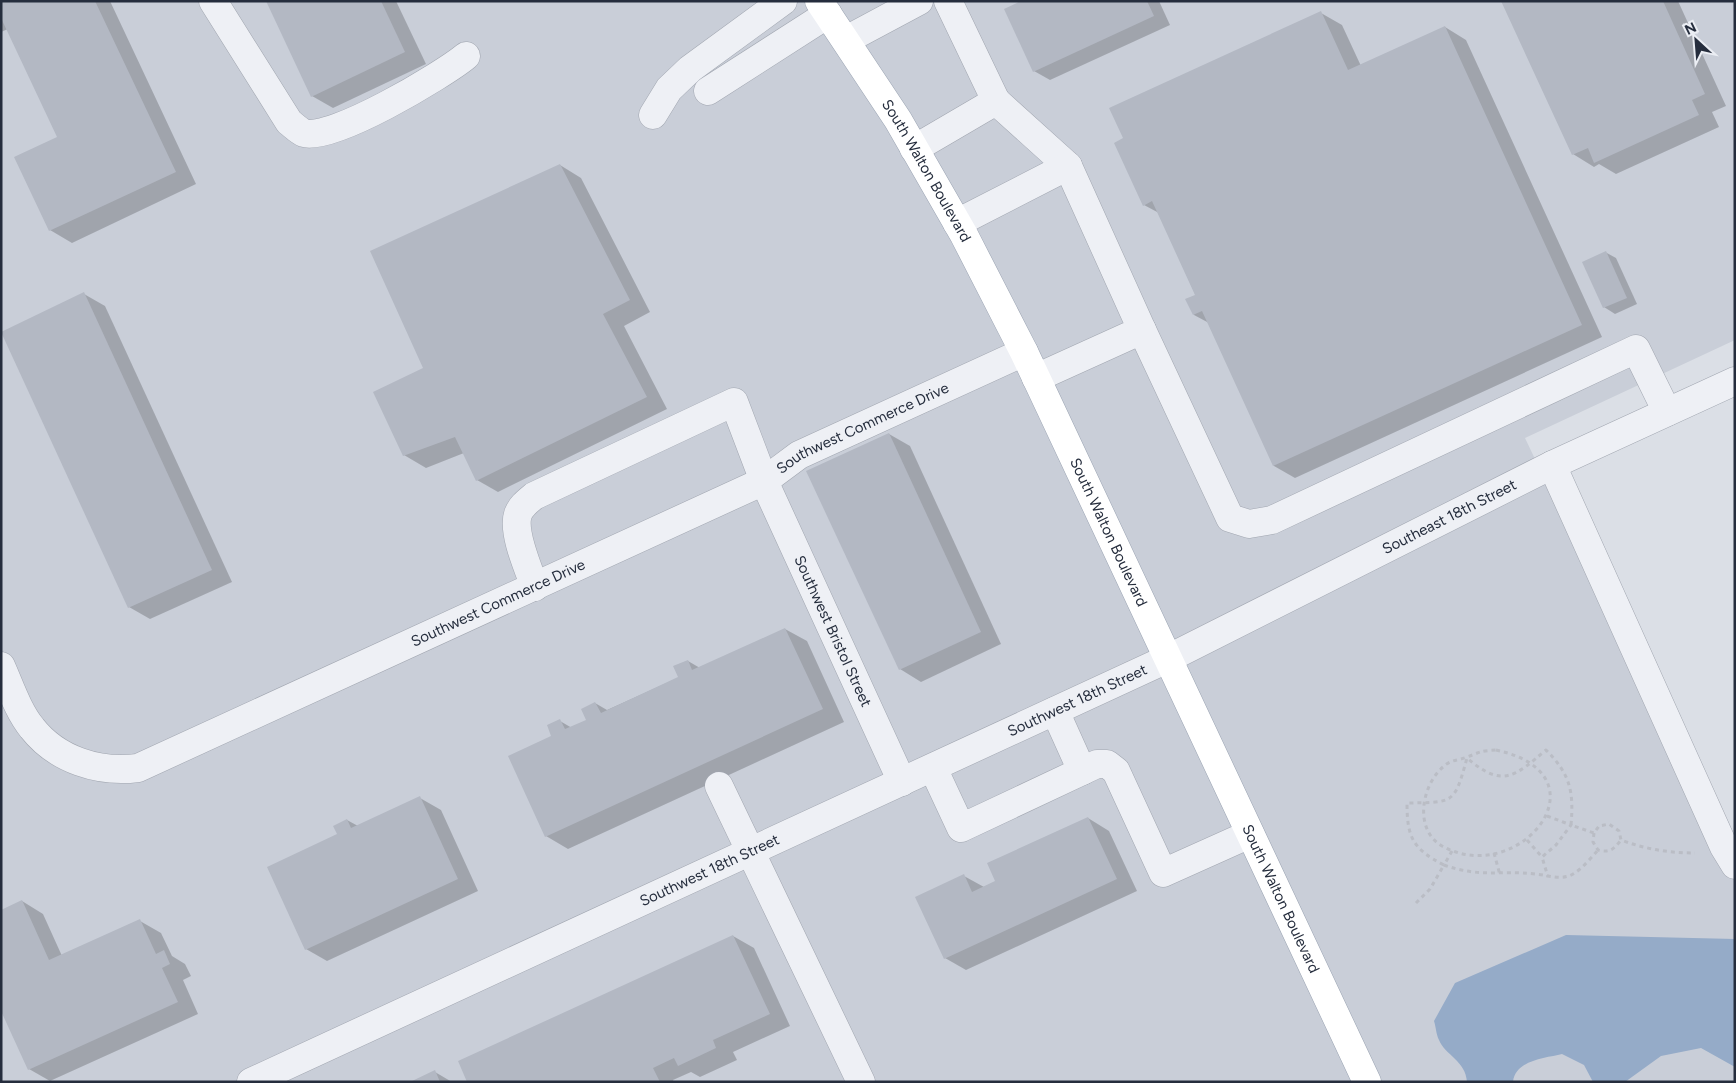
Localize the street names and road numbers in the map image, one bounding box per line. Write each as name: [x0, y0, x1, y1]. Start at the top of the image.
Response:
street label: South Walton Boulevard: [878, 96, 975, 245]
street label: Southwest Commerce Drive: [773, 379, 952, 478]
street label: South Walton Boulevard: [1066, 455, 1151, 609]
street label: Southeast 18th Street: [1379, 475, 1520, 558]
street label: Southwest Bristol Street: [790, 553, 875, 710]
street label: Southwest Commerce Drive: [408, 555, 588, 651]
street label: Southwest 18th Street: [1005, 660, 1150, 740]
street label: South Walton Boulevard: [1238, 822, 1323, 976]
street label: Southwest 18th Street: [637, 830, 782, 910]

